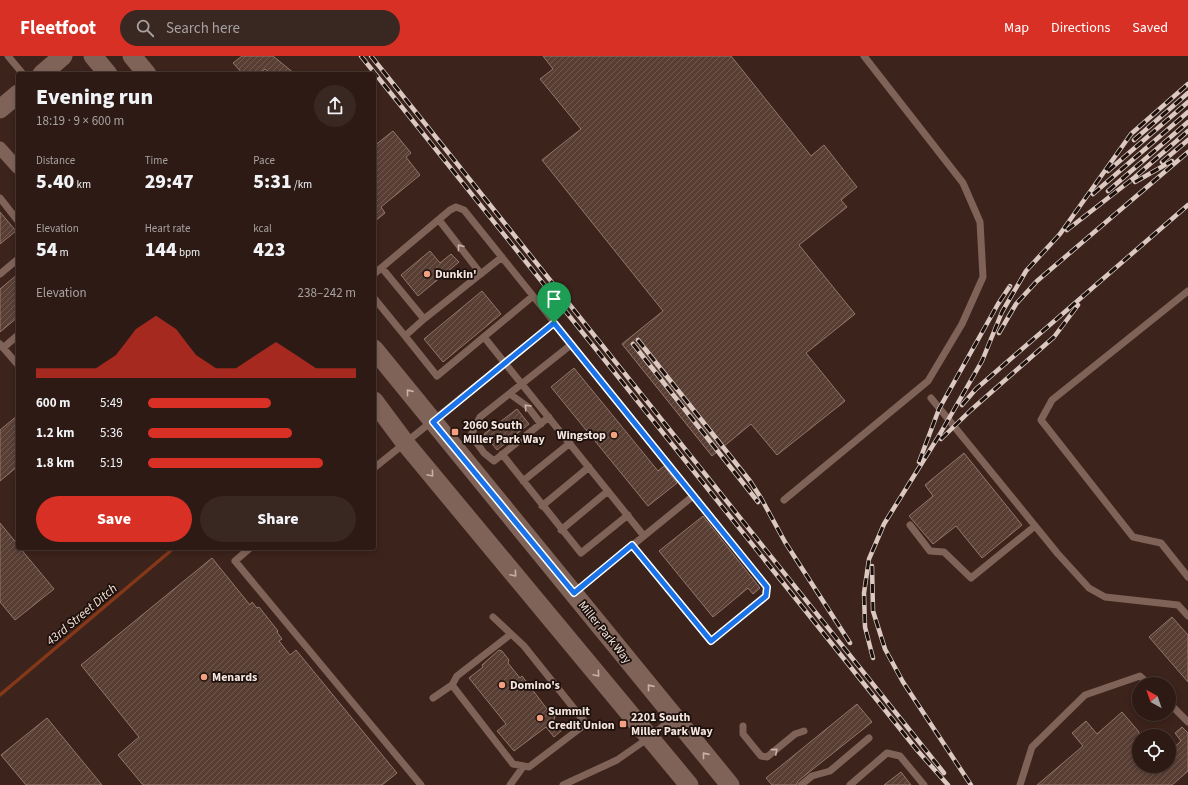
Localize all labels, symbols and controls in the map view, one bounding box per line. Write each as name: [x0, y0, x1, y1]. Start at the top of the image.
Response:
search box: [120, 10, 400, 46]
text: Fleetfoot: [20, 15, 96, 42]
icon: search: [134, 17, 156, 39]
text: Search here: [166, 18, 240, 39]
text: Map: [1004, 18, 1029, 38]
text: Directions: [1051, 18, 1110, 38]
text: Saved: [1132, 18, 1168, 38]
text: Evening run: [36, 81, 153, 113]
button: share: [314, 85, 356, 127]
text: 18:19 · 9 × 600 m: [36, 112, 124, 130]
text: Distance: [36, 153, 75, 168]
text: Time: [145, 153, 168, 168]
text: Pace: [253, 153, 275, 168]
text: 5.40: [36, 168, 74, 196]
text: 29:47: [145, 168, 194, 196]
text: 5:31: [253, 168, 292, 196]
text: km: [74, 177, 91, 192]
text: /km: [292, 177, 312, 192]
text: Elevation: [36, 221, 79, 236]
text: Heart rate: [145, 221, 190, 236]
text: kcal: [253, 221, 272, 236]
text: 54: [36, 236, 57, 264]
text: 144: [145, 236, 177, 264]
text: 423: [253, 236, 285, 264]
text: m: [57, 245, 69, 260]
text: bpm: [177, 245, 200, 260]
one-way arrow: [458, 245, 465, 252]
place label: Dunkin': [435, 266, 477, 283]
marker: Dunkin': [422, 269, 432, 279]
pin: [537, 282, 571, 323]
text: Elevation: [36, 284, 87, 302]
text: 238–242 m: [298, 284, 356, 302]
icon: arrive: [543, 288, 565, 310]
one-way arrow: [407, 390, 414, 397]
text: 600 m: [36, 394, 70, 412]
text: 5:49: [100, 394, 123, 412]
one-way arrow: [525, 404, 532, 412]
place label: 2060 South Miller Park Way: [463, 417, 545, 448]
text: 1.2 km: [36, 424, 75, 442]
text: 5:36: [100, 424, 123, 442]
marker: 2060 South Miller Park Way: [450, 427, 460, 437]
place label: Wingstop: [557, 427, 606, 444]
marker: Wingstop: [609, 430, 619, 440]
text: 1.8 km: [36, 454, 75, 472]
text: 5:19: [100, 454, 123, 472]
one-way arrow: [427, 469, 434, 476]
button: Save: [36, 496, 192, 542]
button: Share: [200, 496, 356, 542]
one-way arrow: [510, 569, 517, 576]
water label: 43rd Street Ditch: [42, 580, 121, 650]
street label: Miller Park Way: [574, 597, 635, 668]
place label: Menards: [212, 669, 257, 686]
one-way arrow: [593, 669, 600, 676]
marker: Menards: [199, 672, 209, 682]
place label: Domino's: [510, 677, 560, 694]
north arrow: [1132, 677, 1176, 721]
map controls: [1132, 677, 1176, 773]
marker: Domino's: [497, 680, 507, 690]
one-way arrow: [647, 684, 654, 691]
place label: Summit Credit Union: [548, 703, 615, 734]
place label: 2201 South Miller Park Way: [631, 709, 713, 740]
marker: Summit Credit Union: [535, 713, 545, 723]
marker: 2201 South Miller Park Way: [618, 719, 628, 729]
button: locate: [1132, 729, 1176, 773]
one-way arrow: [770, 748, 778, 755]
one-way arrow: [703, 752, 710, 759]

